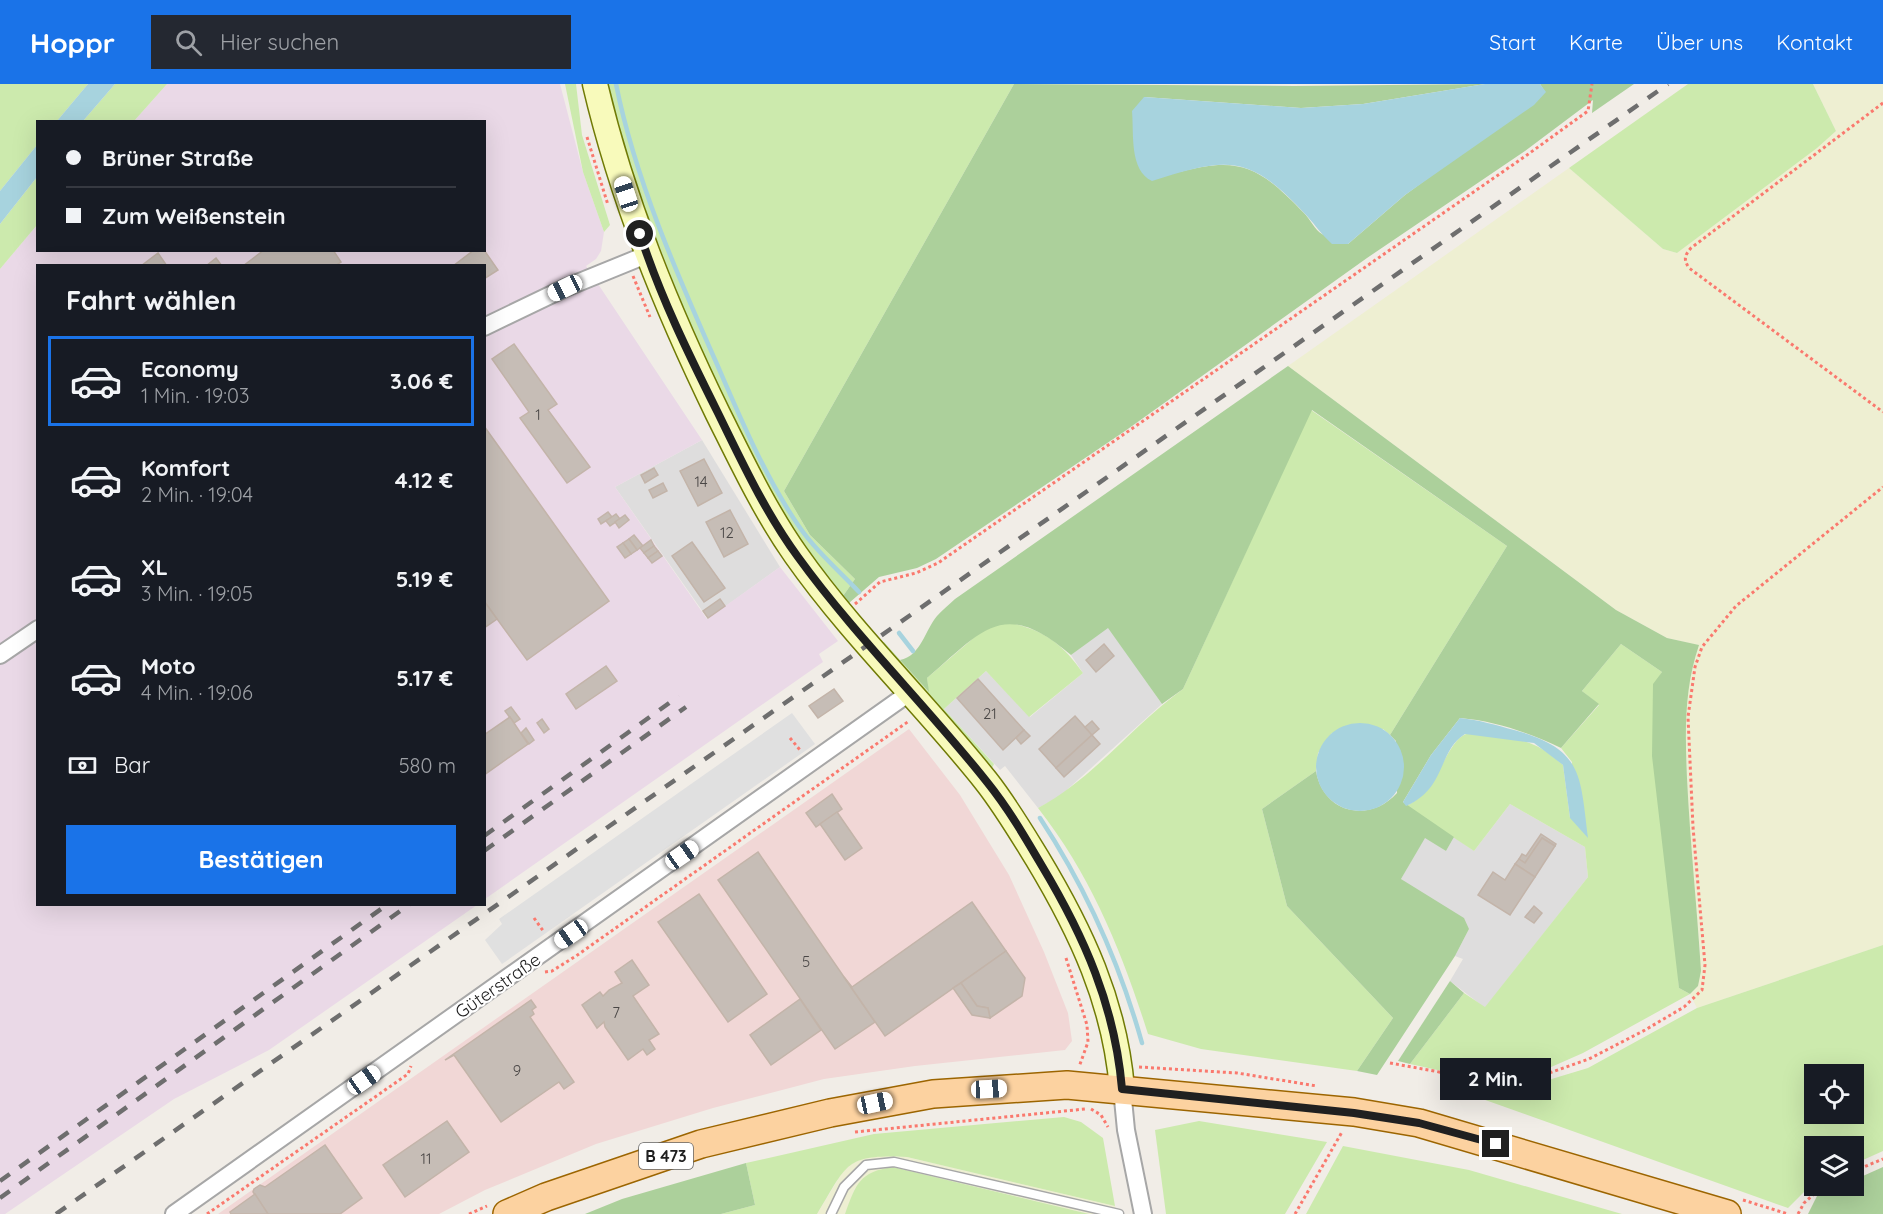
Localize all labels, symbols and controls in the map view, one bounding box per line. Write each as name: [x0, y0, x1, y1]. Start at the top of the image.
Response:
search box: [151, 15, 571, 69]
text: Hoppr: [30, 25, 115, 60]
icon: search: [172, 26, 205, 59]
text: Hier suchen: [220, 28, 339, 56]
text: Start: [1489, 29, 1536, 55]
text: Karte: [1569, 29, 1623, 55]
text: Über uns: [1656, 29, 1743, 55]
text: Kontakt: [1776, 29, 1853, 55]
text: Brüner Straße: [102, 144, 254, 172]
car: [612, 174, 640, 214]
text: Zum Weißenstein: [102, 202, 286, 230]
route start: [626, 220, 653, 247]
car: [545, 272, 585, 304]
text: Fahrt wählen: [66, 283, 236, 317]
icon: car: [69, 354, 123, 408]
text: Economy: [141, 355, 239, 383]
text: 3.06 €: [390, 367, 453, 395]
text: 1 Min. · 19:03: [141, 383, 249, 408]
house number: 1: [535, 405, 541, 424]
icon: car: [69, 453, 123, 507]
text: Komfort: [141, 454, 230, 482]
text: 4.12 €: [395, 466, 453, 494]
house number: 14: [694, 472, 708, 491]
text: 2 Min. · 19:04: [141, 482, 253, 507]
house number: 12: [720, 523, 734, 542]
icon: car: [69, 552, 123, 606]
text: XL: [141, 553, 168, 581]
text: 5.19 €: [396, 565, 453, 593]
text: 3 Min. · 19:05: [141, 581, 253, 606]
icon: car: [69, 651, 123, 705]
text: Moto: [141, 652, 195, 680]
text: 5.17 €: [396, 664, 453, 692]
text: 4 Min. · 19:06: [141, 680, 253, 705]
house number: 21: [983, 704, 997, 723]
icon: cash: [66, 749, 99, 782]
text: Bar: [114, 751, 150, 779]
text: 580 m: [399, 753, 456, 778]
button: Bestätigen: [66, 825, 456, 894]
car: [662, 837, 702, 873]
car: [551, 916, 591, 952]
street label: Güterstraße: [451, 948, 545, 1023]
house number: 5: [802, 952, 810, 971]
house number: 7: [612, 1003, 620, 1022]
callout: 2 Min.: [1440, 1057, 1552, 1099]
house number: 9: [513, 1061, 521, 1080]
car: [344, 1062, 384, 1098]
map controls: [1804, 1064, 1864, 1196]
button: locate: [1804, 1064, 1864, 1124]
text: 2 Min.: [1468, 1066, 1523, 1091]
car: [971, 1079, 1007, 1099]
car: [856, 1090, 894, 1116]
route end: [1482, 1130, 1509, 1157]
button: layers: [1804, 1136, 1864, 1196]
road number: B 473: [639, 1143, 693, 1169]
house number: 11: [420, 1149, 432, 1168]

